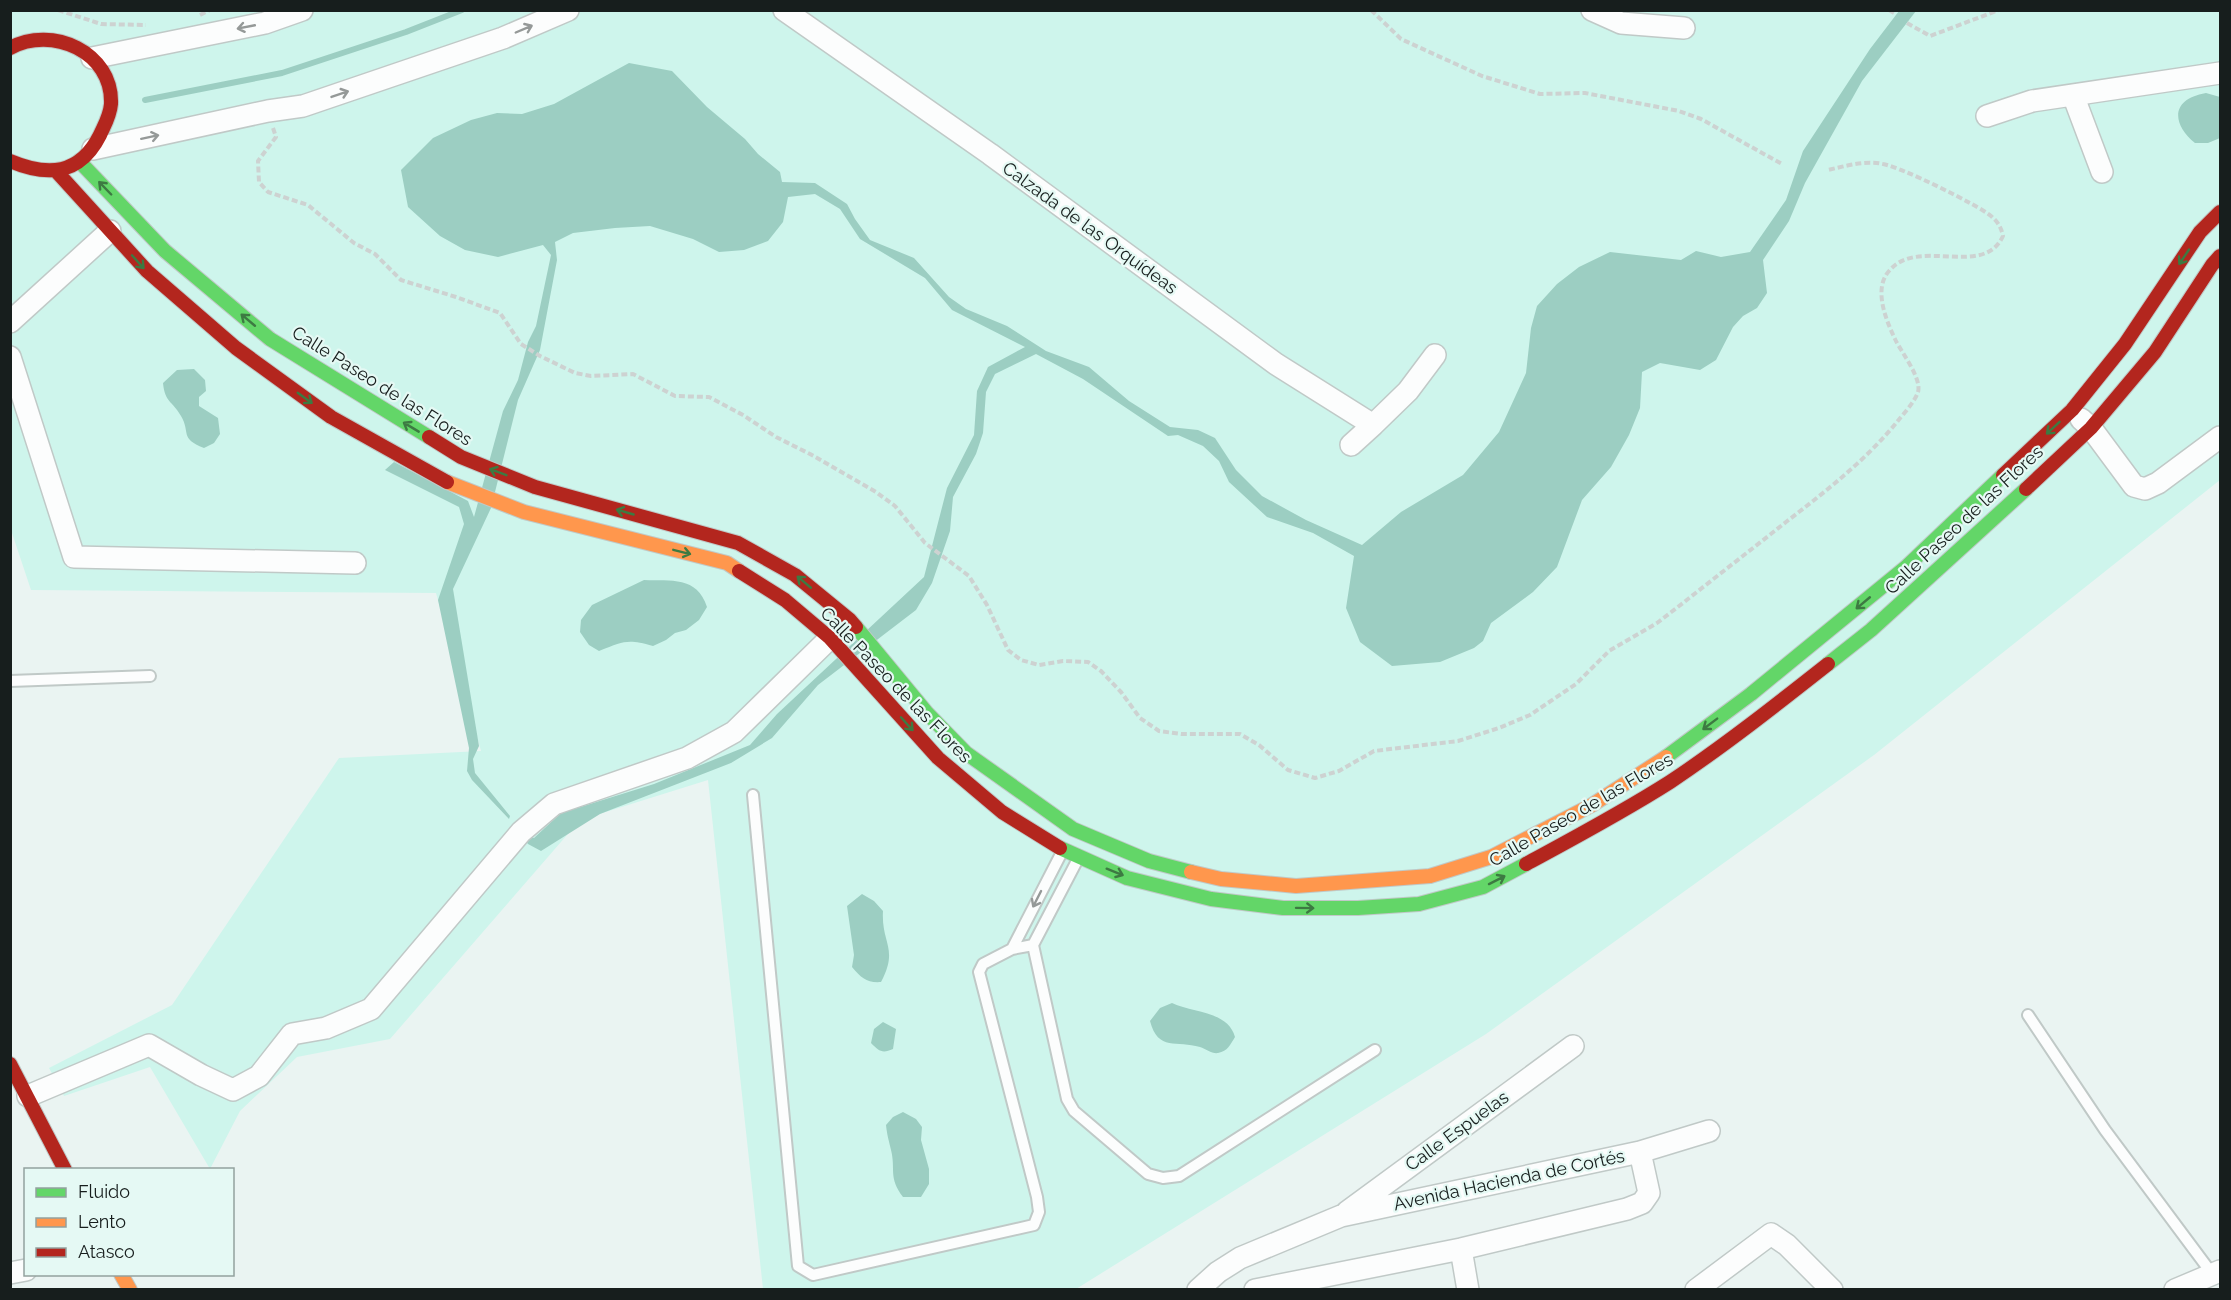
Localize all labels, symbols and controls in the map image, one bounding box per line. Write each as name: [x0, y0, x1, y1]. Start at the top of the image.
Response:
one-way arrow: [236, 22, 256, 33]
one-way arrow: [514, 23, 533, 34]
one-way arrow: [330, 87, 349, 98]
one-way arrow: [140, 131, 160, 142]
street label: Calzada de las Orquídeas: [999, 157, 1182, 298]
one-way arrow: [98, 181, 112, 196]
one-way arrow: [2177, 248, 2189, 265]
one-way arrow: [131, 254, 145, 269]
one-way arrow: [241, 313, 256, 327]
street label: Calle Paseo de las Flores: [288, 321, 476, 450]
one-way arrow: [297, 391, 313, 404]
one-way arrow: [403, 420, 420, 432]
one-way arrow: [2045, 421, 2060, 435]
street label: Calle Paseo de las Flores: [1880, 441, 2047, 598]
one-way arrow: [489, 466, 508, 477]
one-way arrow: [615, 506, 634, 517]
one-way arrow: [673, 547, 692, 558]
one-way arrow: [796, 576, 812, 589]
one-way arrow: [1856, 596, 1871, 610]
street label: Calle Paseo de las Flores: [816, 602, 977, 767]
one-way arrow: [900, 716, 914, 731]
one-way arrow: [1703, 718, 1719, 730]
street label: Calle Paseo de las Flores: [1485, 748, 1677, 871]
one-way arrow: [1105, 867, 1123, 878]
one-way arrow: [1487, 874, 1505, 885]
one-way arrow: [1031, 890, 1043, 908]
one-way arrow: [1295, 902, 1315, 914]
street label: Calle Espuelas: [1401, 1086, 1513, 1175]
street label: Avenida Hacienda de Cortés: [1391, 1145, 1627, 1214]
legend: [24, 1168, 234, 1276]
text: Fluido: [78, 1181, 130, 1202]
text: Lento: [78, 1211, 126, 1232]
text: Atasco: [78, 1241, 135, 1262]

